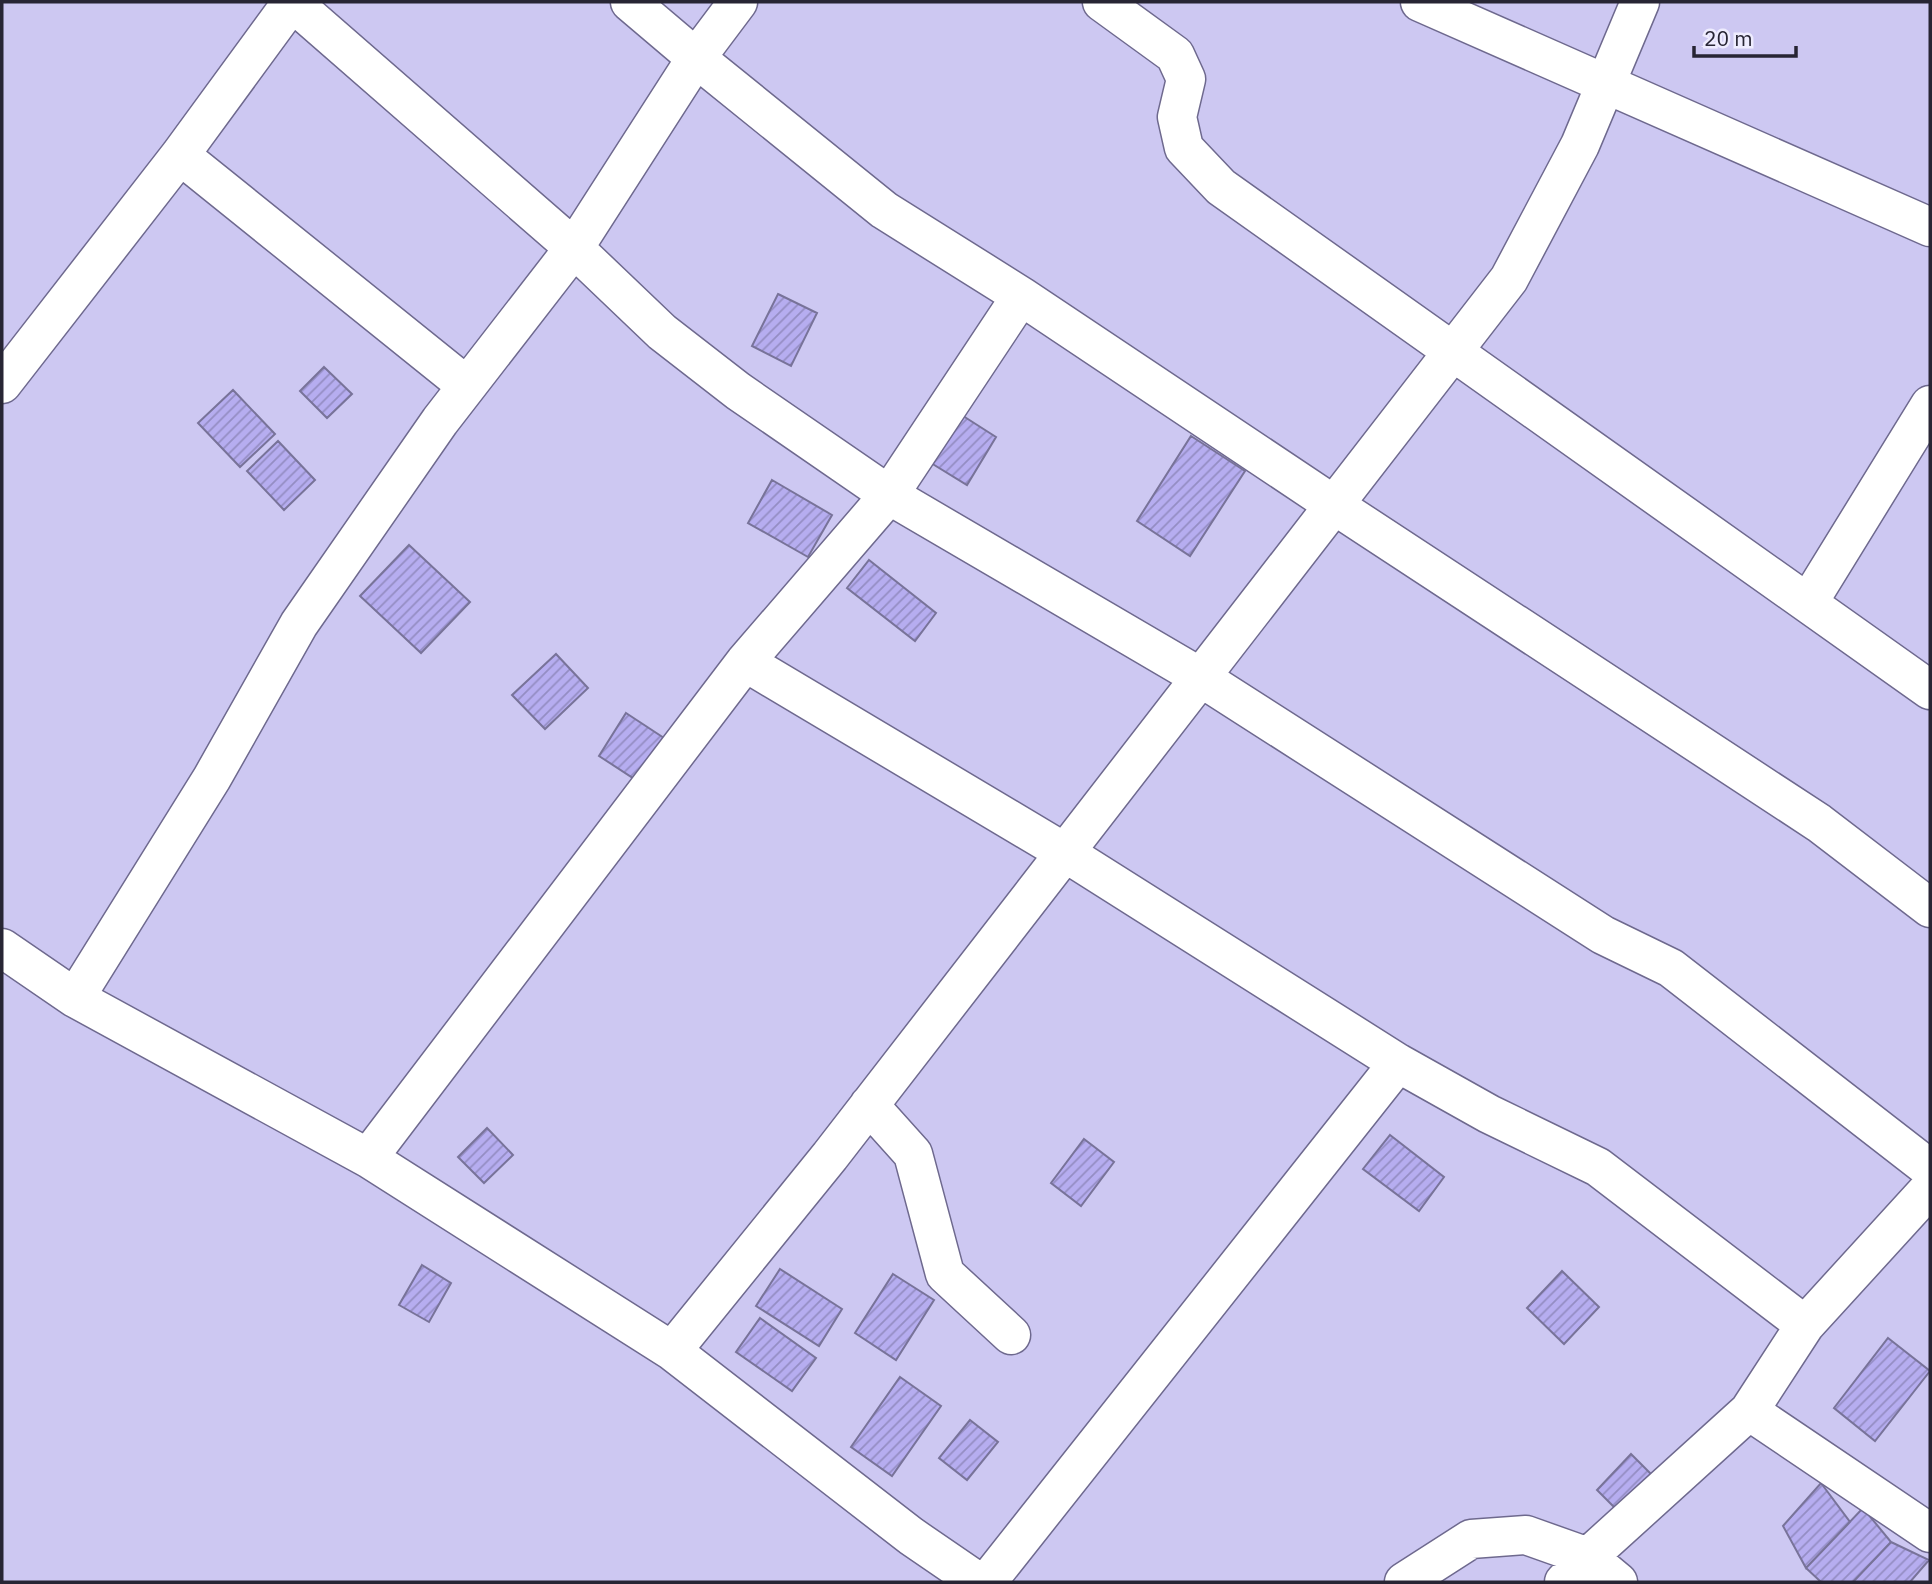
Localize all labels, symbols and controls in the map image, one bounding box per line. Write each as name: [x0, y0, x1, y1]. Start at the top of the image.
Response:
scale bar: [1694, 14, 1796, 58]
text: 20 m: [1704, 24, 1753, 52]

